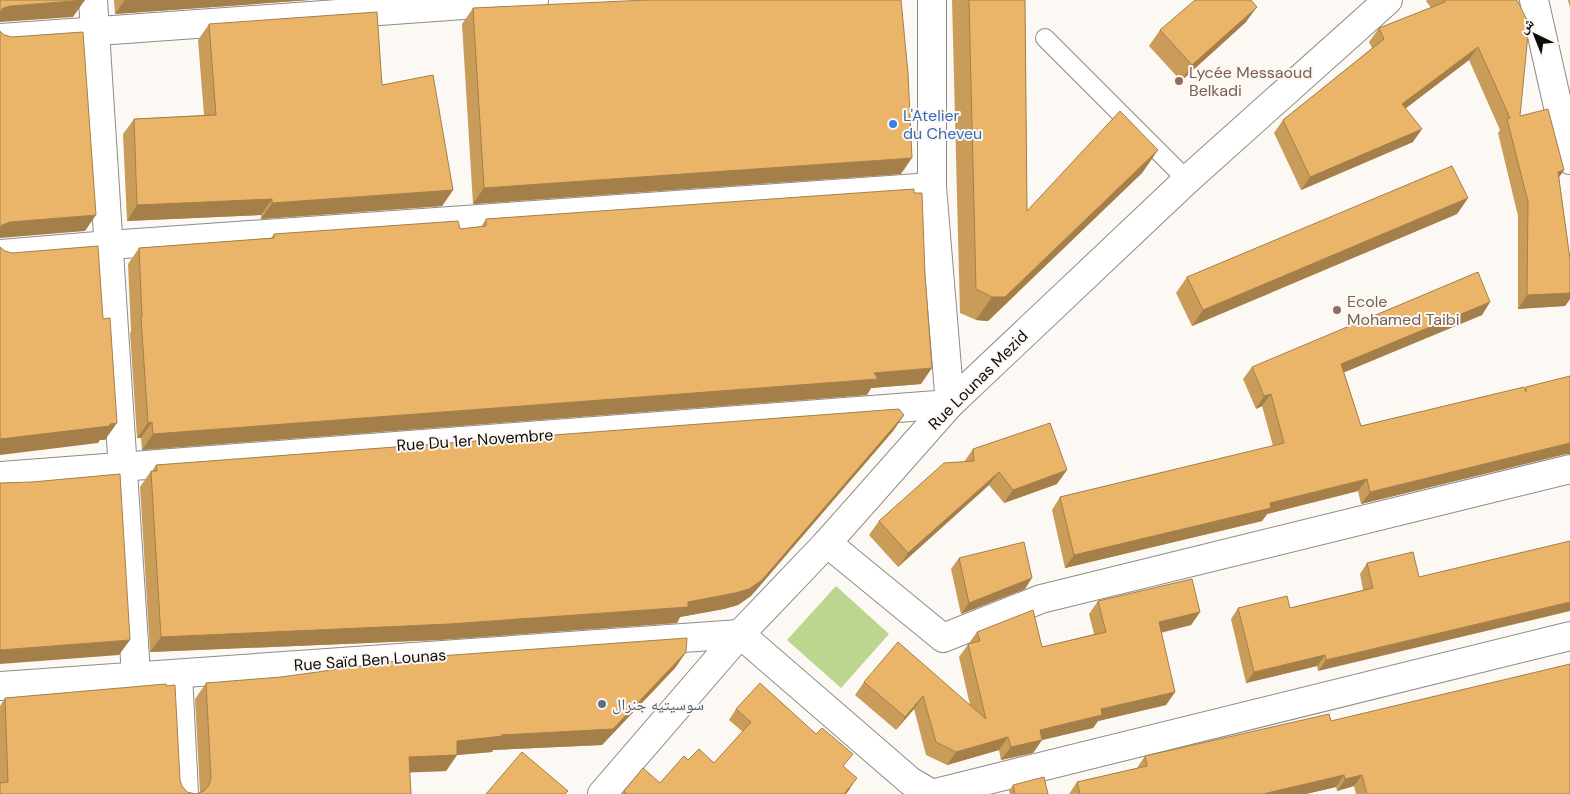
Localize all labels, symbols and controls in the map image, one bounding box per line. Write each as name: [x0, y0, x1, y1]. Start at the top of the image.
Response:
north arrow: [1510, 10, 1560, 60]
text: ش: [1515, 14, 1538, 37]
place label: Lycée Messaoud Belkadi: [1189, 62, 1312, 101]
marker: Lycée Messaoud Belkadi: [1173, 75, 1185, 87]
place label: L'Atelier du Cheveu: [903, 105, 982, 144]
marker: L'Atelier du Cheveu: [887, 118, 899, 130]
place label: Ecole Mohamed Taibi: [1347, 291, 1460, 330]
marker: Ecole Mohamed Taibi: [1331, 304, 1343, 316]
street label: Rue Lounas Mezid: [924, 326, 1032, 434]
street label: Rue Du 1er Novembre: [396, 424, 554, 456]
street label: Rue Saïd Ben Lounas: [293, 644, 447, 676]
place label: سوسيتيه جنرال: [612, 694, 704, 715]
marker: سوسيتيه جنرال: [596, 698, 608, 710]

